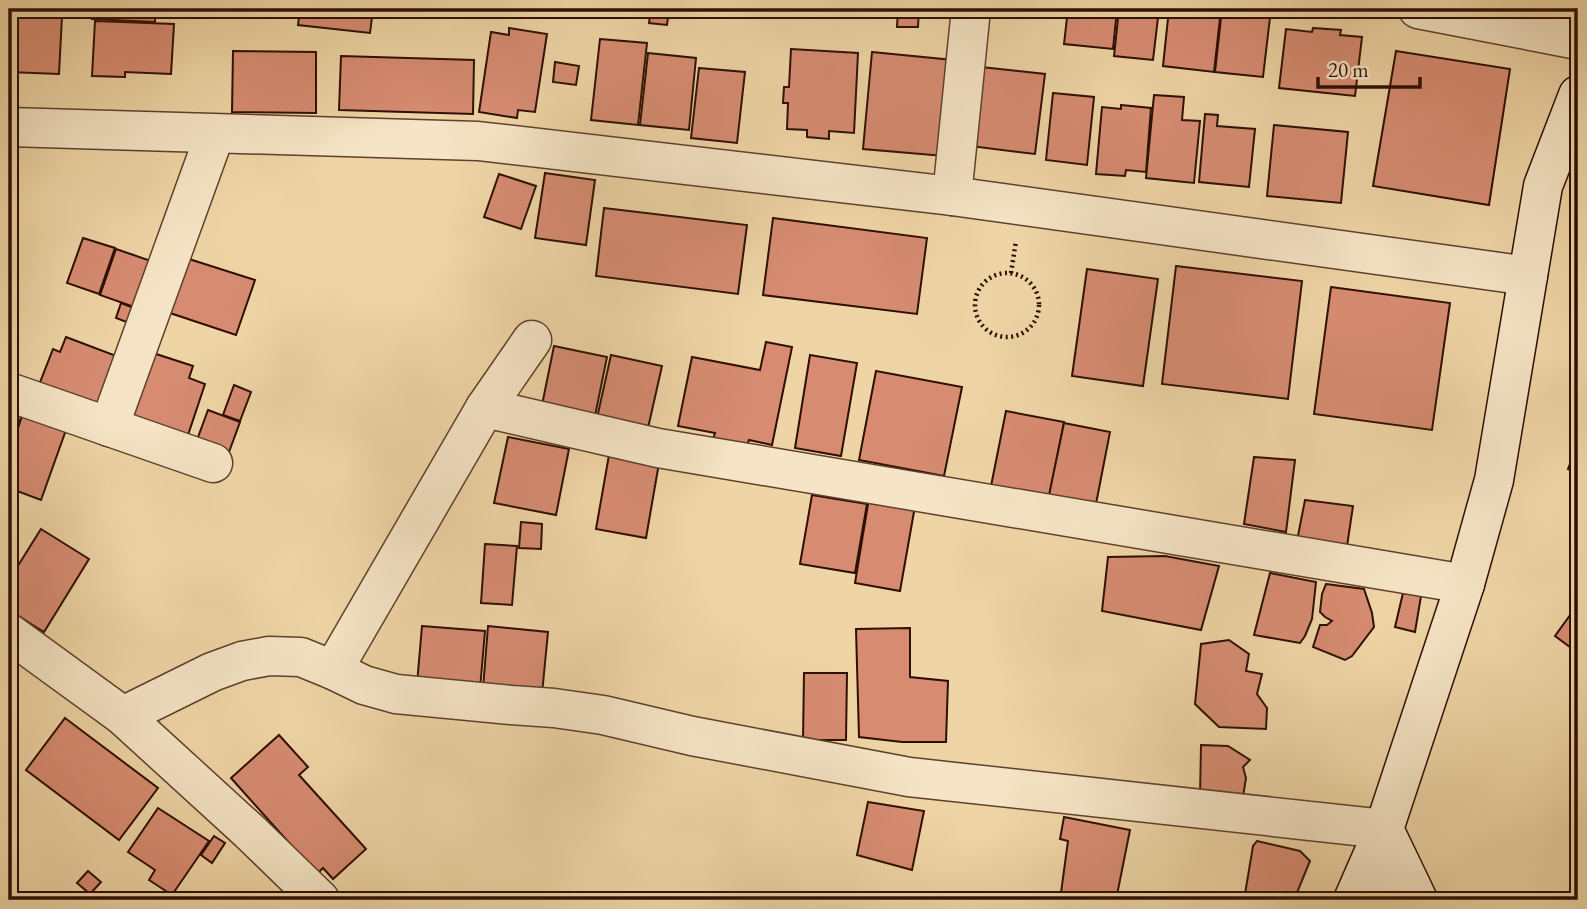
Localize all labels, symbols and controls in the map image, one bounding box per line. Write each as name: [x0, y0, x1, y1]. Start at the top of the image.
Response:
scale bar: [1318, 46, 1419, 90]
text: 20 m: [1328, 56, 1369, 83]

